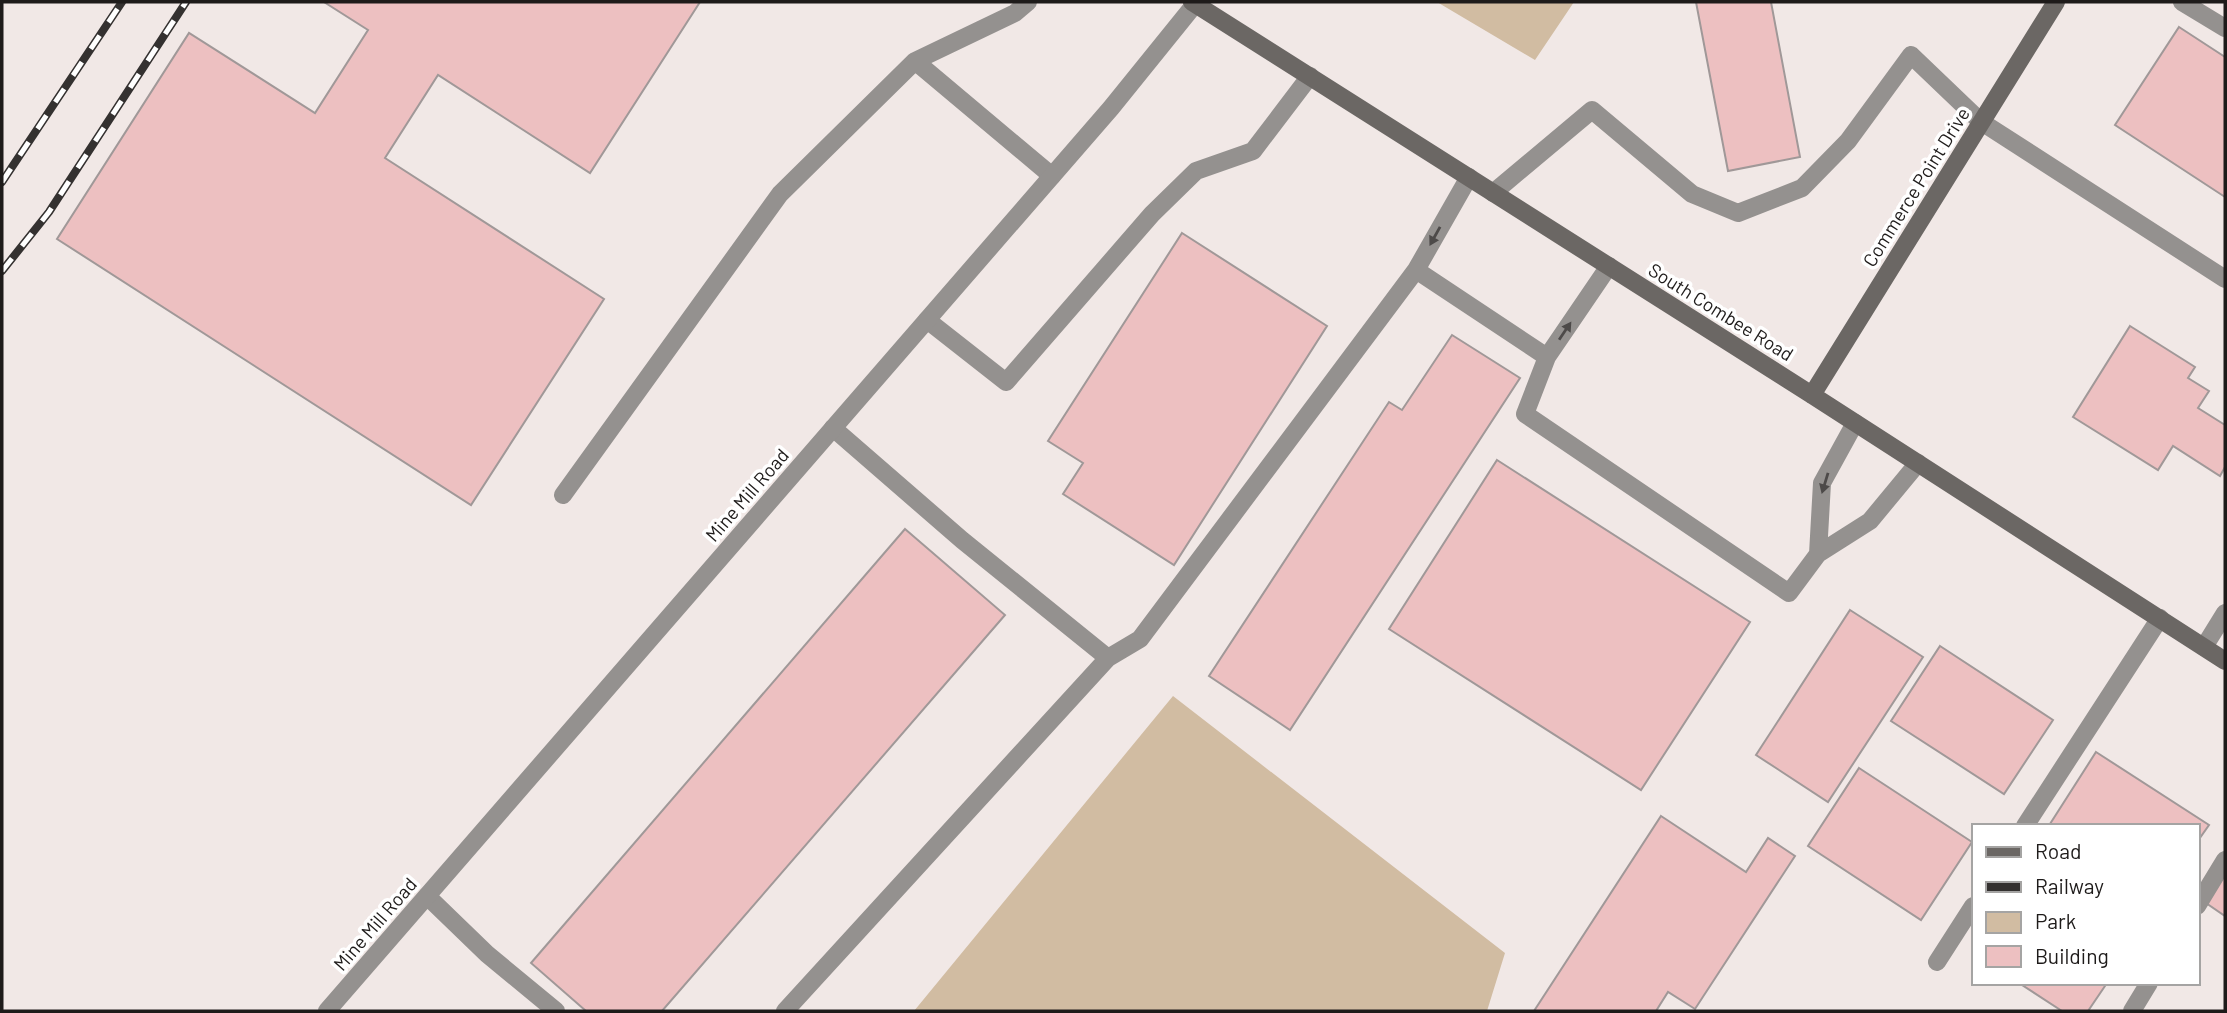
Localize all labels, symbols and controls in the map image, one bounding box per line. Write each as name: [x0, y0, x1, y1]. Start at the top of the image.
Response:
street label: Commerce Point Drive: [1857, 103, 1974, 271]
one-way arrow: [1429, 227, 1441, 246]
street label: South Combee Road: [1645, 258, 1798, 365]
one-way arrow: [1558, 322, 1572, 340]
street label: Mine Mill Road: [700, 444, 793, 546]
one-way arrow: [1819, 473, 1829, 494]
legend: [1972, 824, 2199, 985]
text: Road: [2035, 838, 2081, 863]
street label: Mine Mill Road: [328, 873, 421, 975]
text: Railway: [2035, 873, 2104, 898]
text: Park: [2035, 908, 2076, 933]
text: Building: [2035, 943, 2109, 968]

